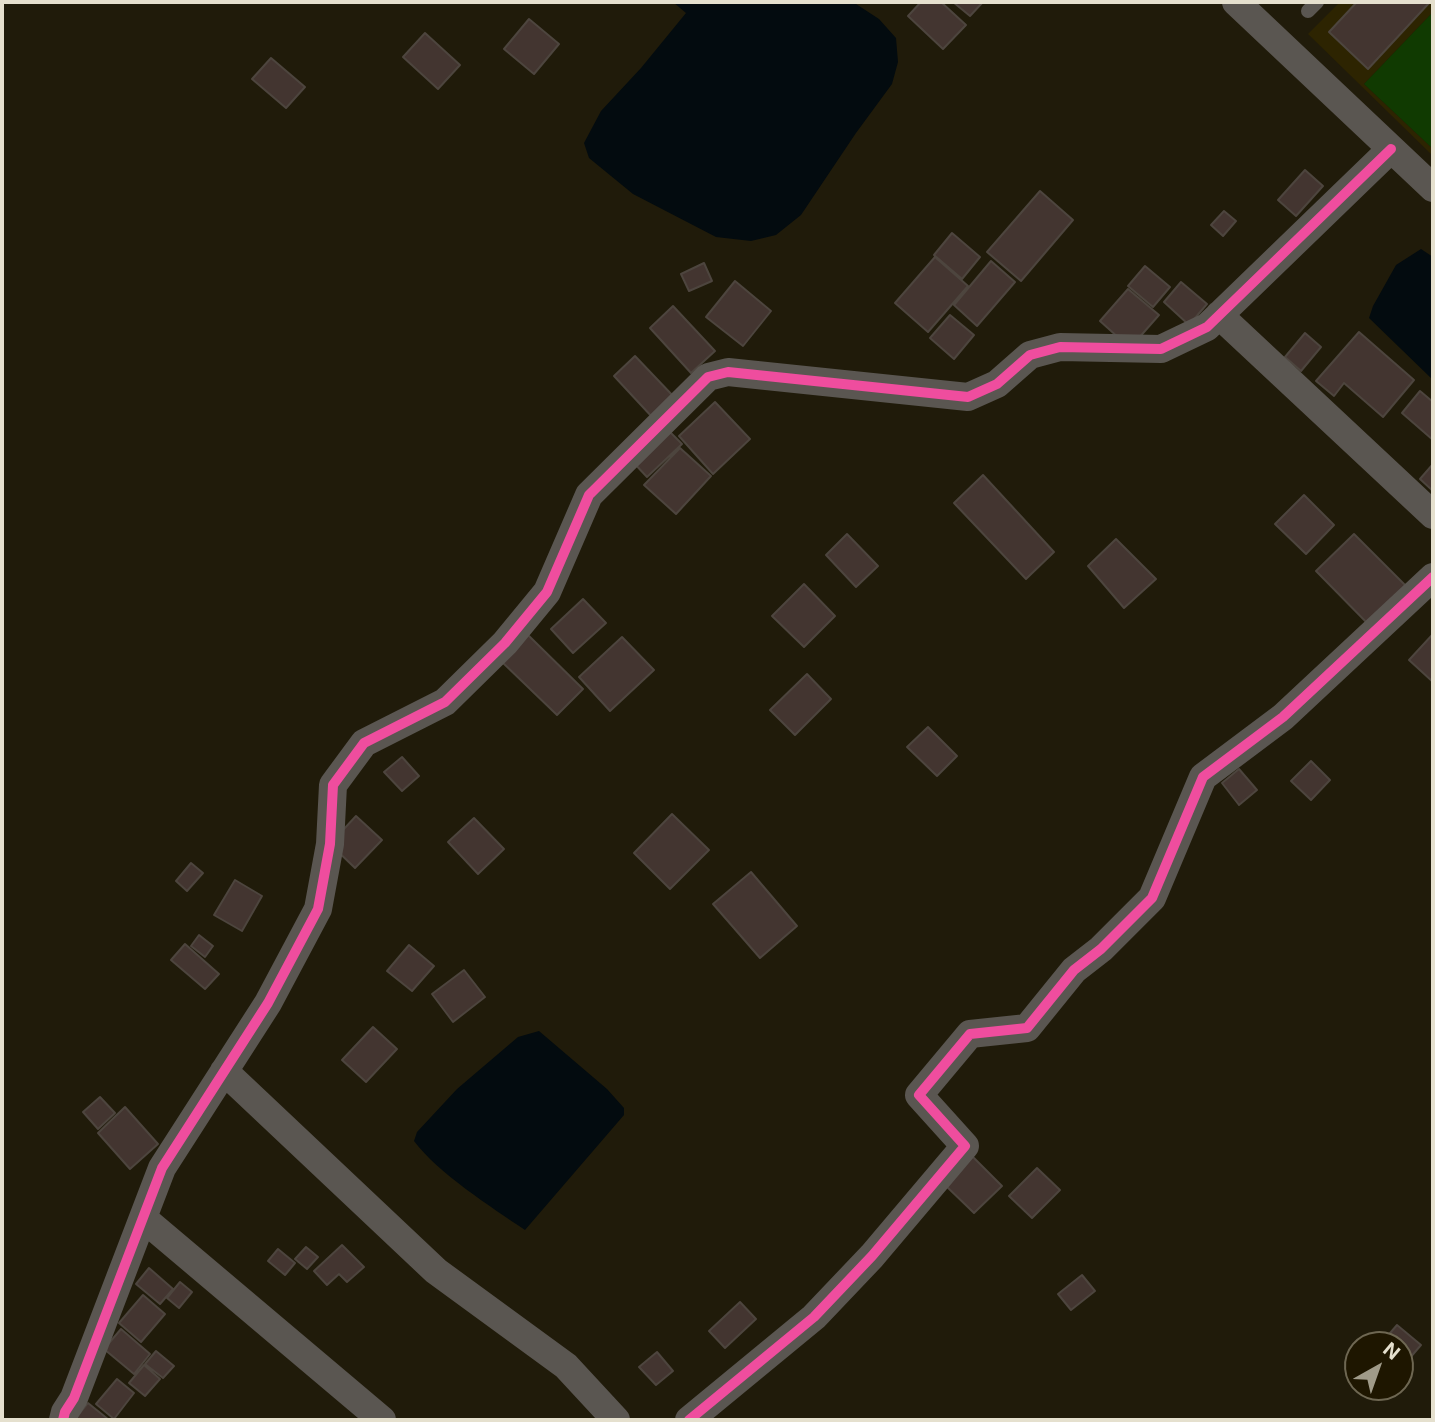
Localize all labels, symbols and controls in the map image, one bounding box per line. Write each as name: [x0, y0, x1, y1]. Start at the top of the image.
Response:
north arrow: [1344, 1331, 1414, 1401]
text: N: [1379, 1338, 1404, 1365]

